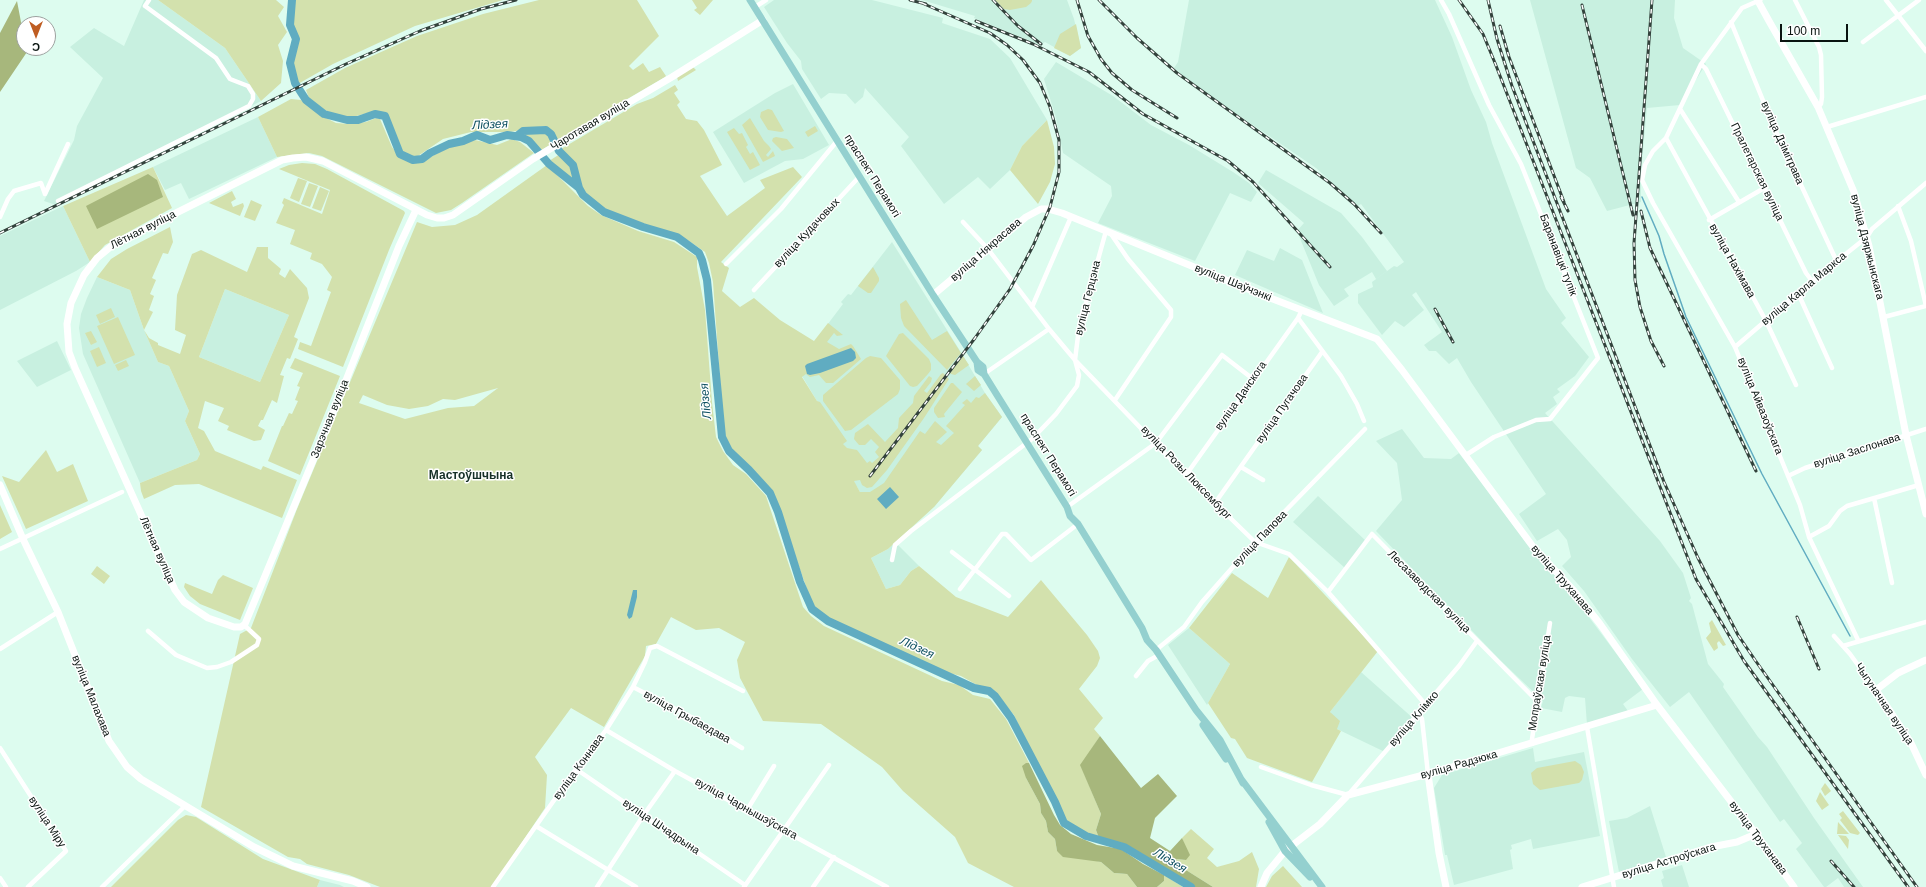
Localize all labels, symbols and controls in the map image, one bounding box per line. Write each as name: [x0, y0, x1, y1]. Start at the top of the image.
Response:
north arrow: [16, 16, 56, 56]
scale bar: [1782, 16, 1850, 42]
text: 100 m: [1787, 24, 1820, 38]
text: С: [32, 41, 40, 53]
street label: Чаротавая вуліца: [548, 96, 632, 154]
street label: вуліца Дзімітрава: [1758, 99, 1806, 187]
water label: Лідзея: [472, 117, 508, 133]
street label: Пралетарская вуліца: [1728, 121, 1786, 223]
street label: праспект Перамогі: [841, 132, 903, 220]
street label: вуліца Дзяржынскага: [1848, 193, 1886, 301]
street label: вуліца Кудачовых: [771, 196, 843, 270]
street label: Лётная вуліца: [108, 208, 178, 252]
street label: Баранавіцкі тупік: [1536, 212, 1580, 298]
street label: вуліца Някрасава: [948, 216, 1024, 284]
street label: вуліца Нахімава: [1706, 222, 1758, 300]
street label: вуліца Карла Маркса: [1759, 250, 1849, 328]
street label: вуліца Герцэна: [1072, 259, 1104, 337]
street label: вуліца Шаўчэнкі: [1193, 262, 1273, 304]
street label: вуліца Айвазоўскага: [1734, 356, 1786, 456]
street label: вуліца Данскога: [1212, 359, 1270, 433]
street label: вуліца Пугачова: [1253, 372, 1311, 446]
street label: Зарэчная вуліца: [308, 378, 352, 460]
water label: Лідзея: [697, 382, 715, 420]
street label: праспект Перамогі: [1017, 411, 1079, 499]
street label: вуліца Розы Люксембург: [1138, 423, 1234, 523]
street label: вуліца Заслонава: [1812, 431, 1902, 471]
district label: Мастоўшчына: [429, 469, 513, 483]
street label: вуліца Папова: [1230, 508, 1290, 570]
street label: Лётная вуліца: [136, 515, 178, 585]
street label: вуліца Труханава: [1528, 542, 1596, 618]
street label: Лесазаводская вуліца: [1385, 548, 1473, 636]
water label: Лідзея: [898, 634, 936, 662]
street label: Мопраўская вуліца: [1526, 634, 1554, 732]
street label: вуліца Малахава: [69, 653, 113, 739]
street label: Чыгуначная вуліца: [1852, 661, 1916, 747]
street label: вуліца Грыбаедава: [641, 688, 733, 746]
street label: вуліца Клімко: [1386, 689, 1442, 749]
street label: вуліца Коннава: [551, 732, 607, 802]
street label: вуліца Радзюка: [1419, 748, 1499, 782]
street label: вуліца Чарнышэўскага: [692, 775, 800, 843]
street label: вуліца Міру: [26, 794, 68, 850]
street label: вуліца Шчадрына: [620, 796, 702, 858]
street label: вуліца Труханава: [1726, 799, 1790, 877]
street label: вуліца Астроўскага: [1621, 840, 1717, 882]
water label: Лідзея: [1151, 846, 1189, 876]

